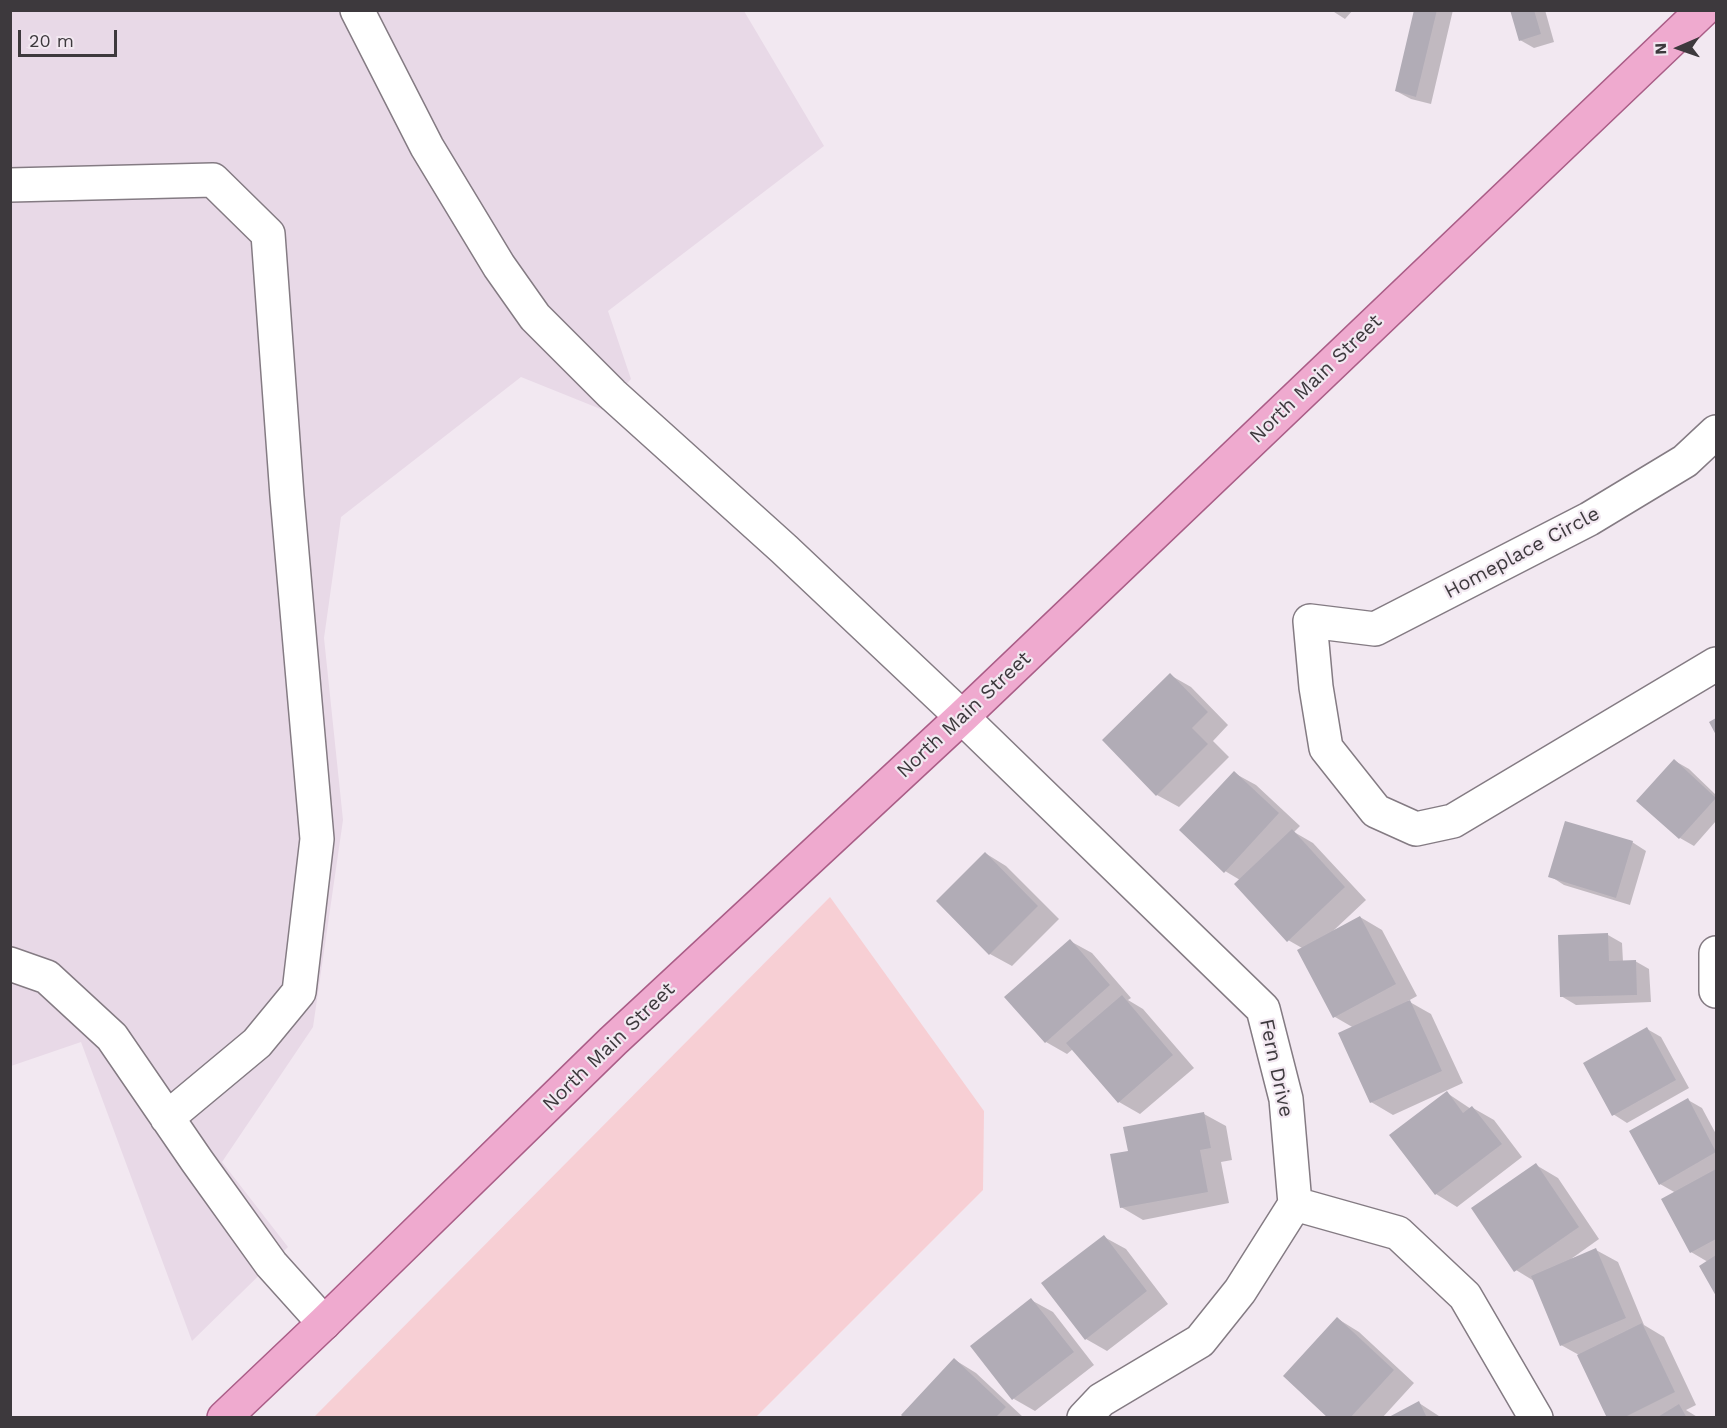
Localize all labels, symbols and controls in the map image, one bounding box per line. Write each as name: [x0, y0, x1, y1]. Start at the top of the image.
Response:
scale bar: [21, 18, 120, 56]
north arrow: [1649, 18, 1709, 78]
text: 20 m: [29, 30, 74, 51]
text: N: [1651, 42, 1670, 55]
street label: North Main Street: [1245, 310, 1387, 448]
street label: Homeplace Circle: [1440, 502, 1604, 604]
street label: North Main Street: [892, 647, 1036, 783]
street label: North Main Street: [538, 978, 680, 1116]
street label: Fern Drive: [1254, 1017, 1298, 1119]

